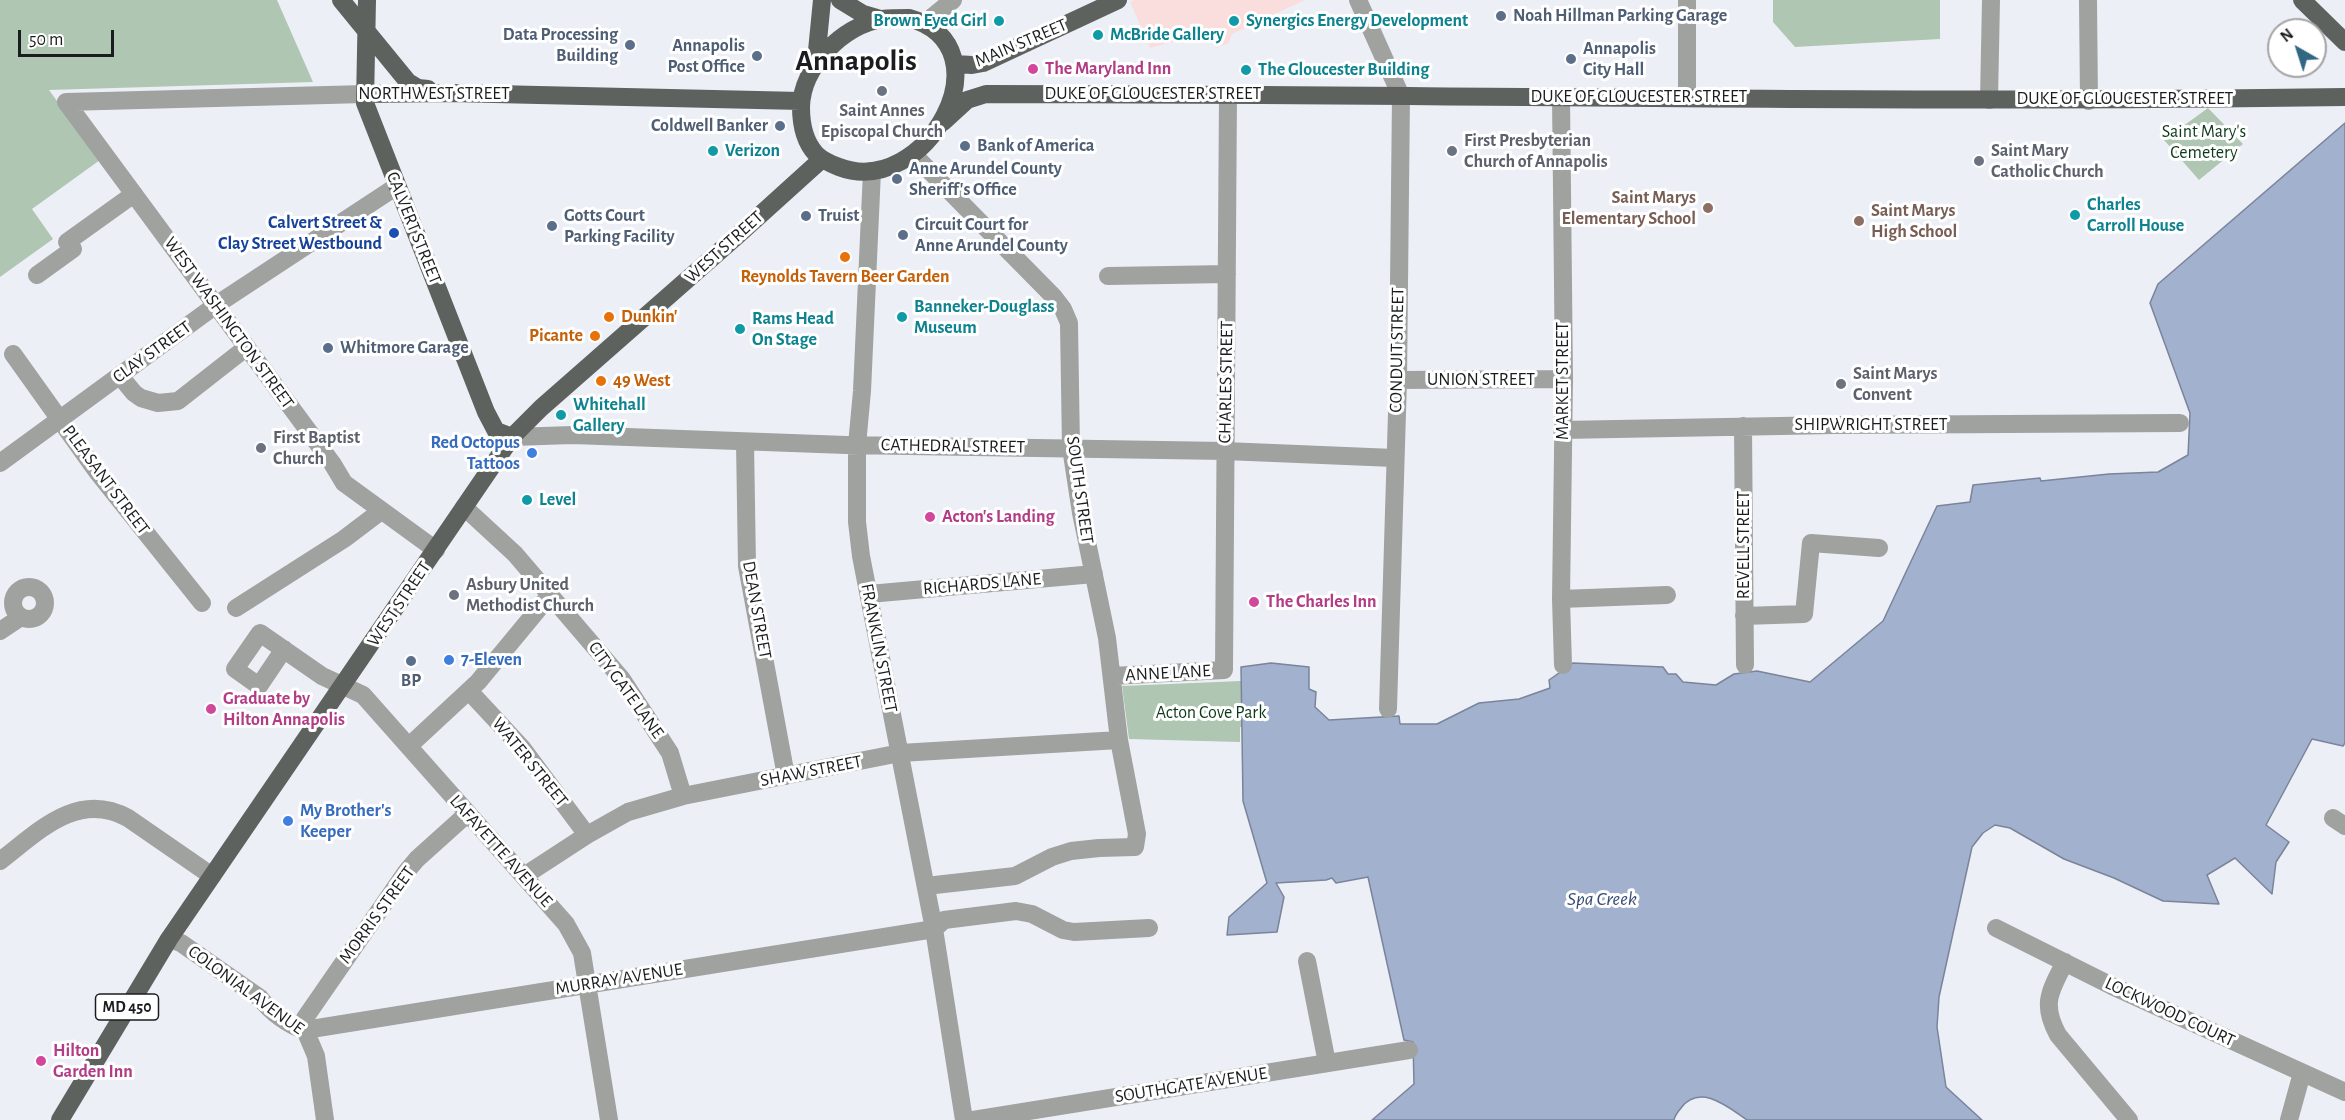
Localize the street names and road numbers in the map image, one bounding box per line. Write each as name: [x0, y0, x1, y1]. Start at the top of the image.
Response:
street label: MAIN STREET: [972, 14, 1070, 72]
street label: NORTHWEST STREET: [358, 83, 510, 105]
street label: DUKE OF GLOUCESTER STREET: [1045, 83, 1261, 105]
street label: DUKE OF GLOUCESTER STREET: [1531, 86, 1747, 108]
street label: DUKE OF GLOUCESTER STREET: [2017, 88, 2233, 110]
street label: CALVERT STREET: [382, 169, 446, 287]
street label: WEST STREET: [680, 206, 768, 288]
street label: WEST WASHINGTON STREET: [159, 233, 299, 413]
street label: CONDUIT STREET: [1385, 287, 1409, 413]
street label: CLAY STREET: [108, 316, 196, 388]
street label: CHARLES STREET: [1214, 320, 1238, 444]
street label: MARKET STREET: [1552, 322, 1574, 440]
street label: UNION STREET: [1427, 369, 1535, 391]
street label: SHIPWRIGHT STREET: [1794, 414, 1948, 436]
street label: PLEASANT STREET: [58, 421, 154, 539]
street label: CATHEDRAL STREET: [881, 434, 1025, 458]
street label: SOUTH STREET: [1062, 435, 1098, 545]
street label: REVELL STREET: [1733, 491, 1755, 599]
street label: WEST STREET: [363, 557, 435, 651]
street label: DEAN STREET: [738, 559, 776, 661]
street label: RICHARDS LANE: [922, 568, 1042, 600]
street label: FRANKLIN STREET: [856, 582, 902, 714]
street label: CITY GATE LANE: [584, 637, 668, 743]
street label: ANNE LANE: [1125, 660, 1211, 686]
street label: WATER STREET: [487, 713, 573, 811]
street label: SHAW STREET: [758, 751, 864, 791]
street label: LAFAYETTE AVENUE: [445, 791, 557, 911]
street label: MORRIS STREET: [334, 862, 420, 968]
street label: COLONIAL AVENUE: [184, 941, 308, 1039]
street label: MURRAY AVENUE: [554, 958, 684, 1000]
street label: LOCKWOOD COURT: [2102, 972, 2238, 1052]
road number: MD 450: [96, 994, 158, 1020]
street label: SOUTHGATE AVENUE: [1113, 1062, 1269, 1108]

